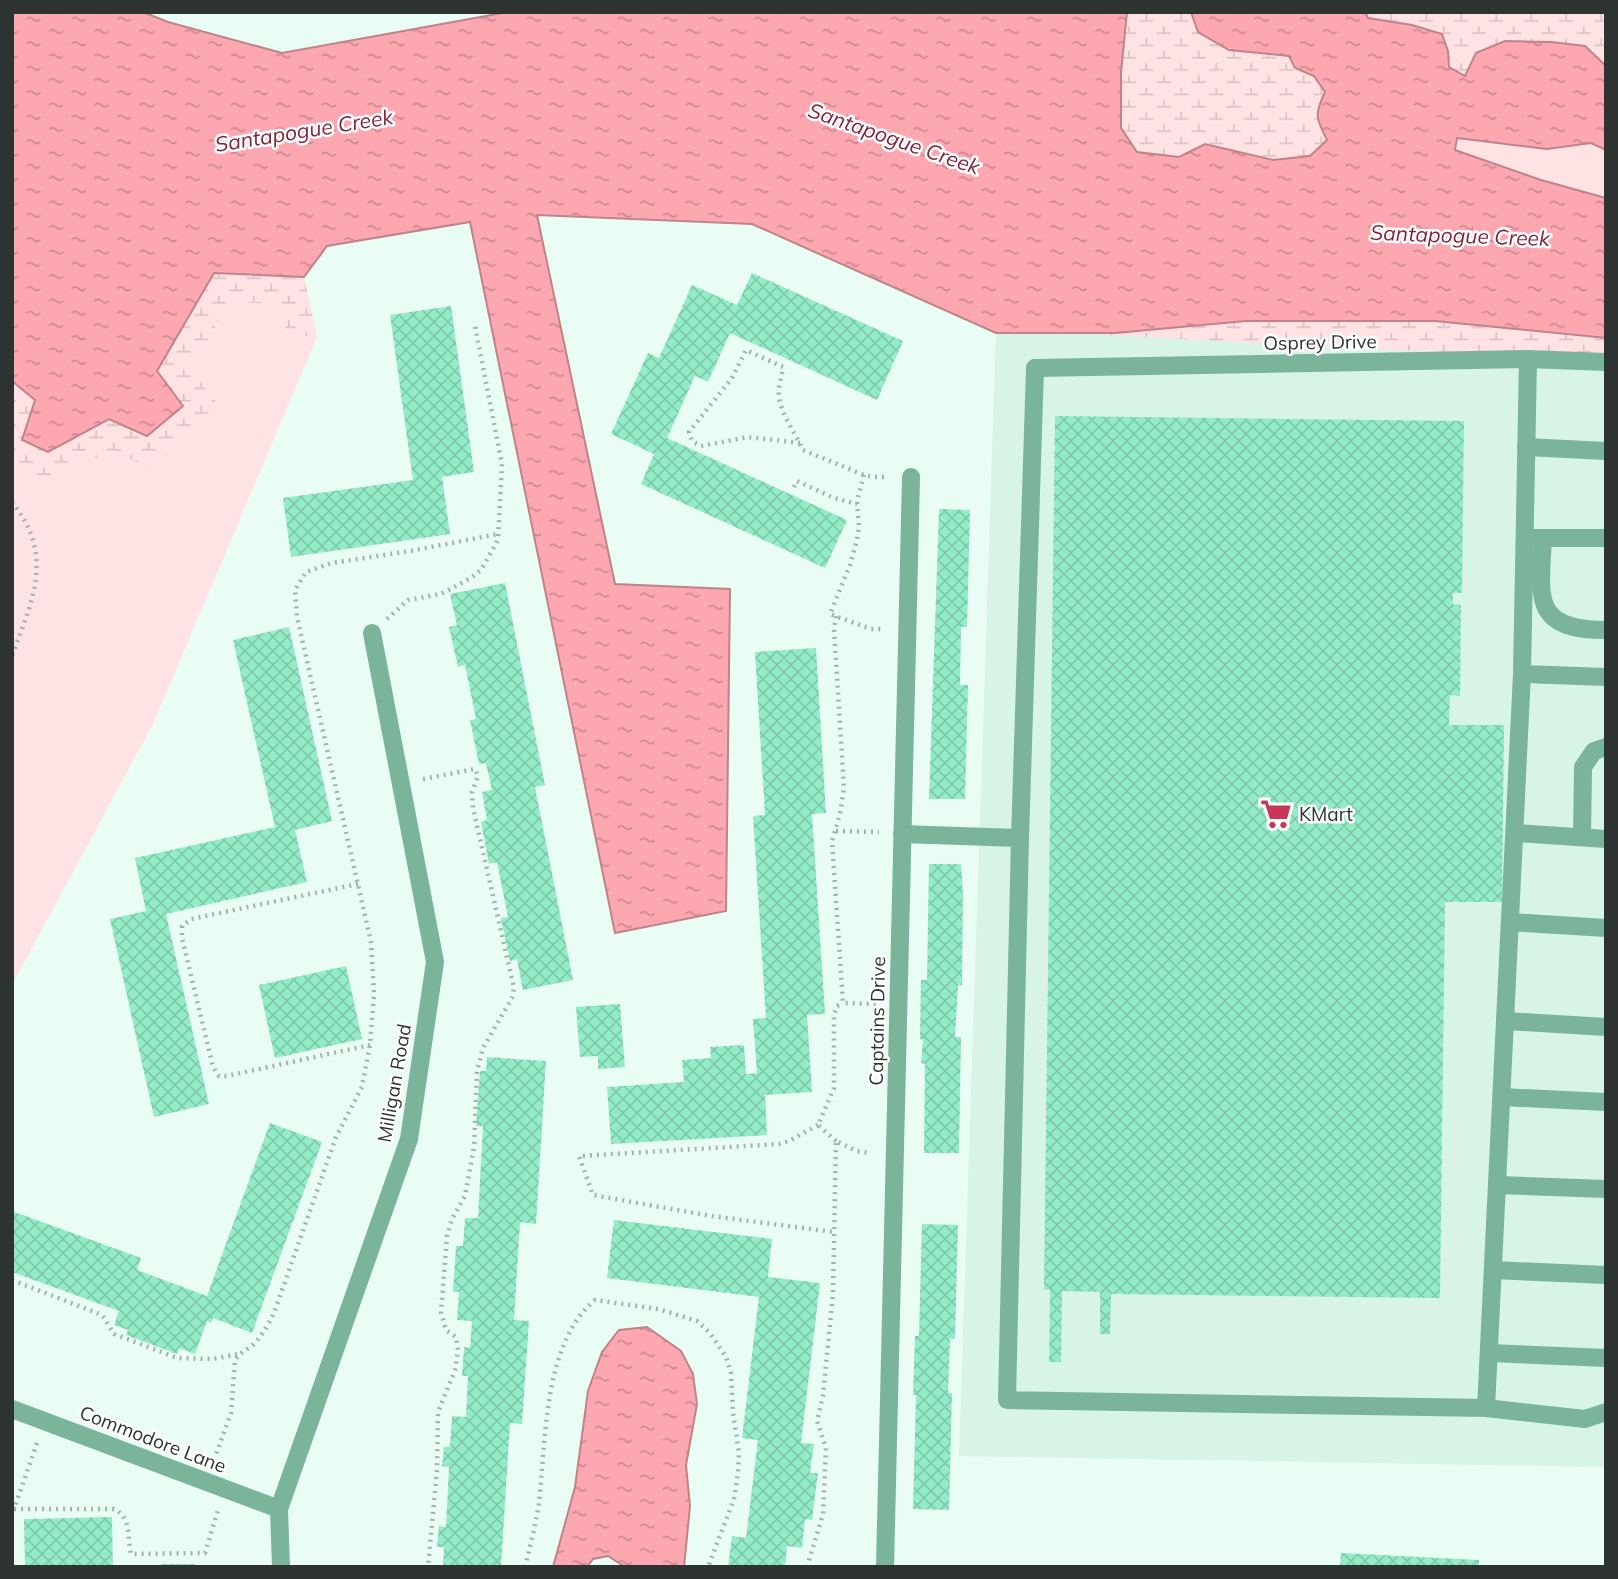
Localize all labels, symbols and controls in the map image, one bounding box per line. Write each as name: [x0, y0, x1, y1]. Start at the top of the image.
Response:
water label: Santapogue Creek: [805, 97, 985, 180]
water label: Santapogue Creek: [213, 103, 396, 157]
water label: Santapogue Creek: [1370, 219, 1551, 251]
street label: Osprey Drive: [1263, 329, 1377, 355]
supermarket icon: KMart: [1259, 797, 1293, 831]
place label: KMart: [1299, 802, 1353, 826]
street label: Captains Drive: [864, 956, 890, 1086]
street label: Milligan Road: [372, 1022, 416, 1144]
street label: Commodore Lane: [76, 1400, 230, 1478]

